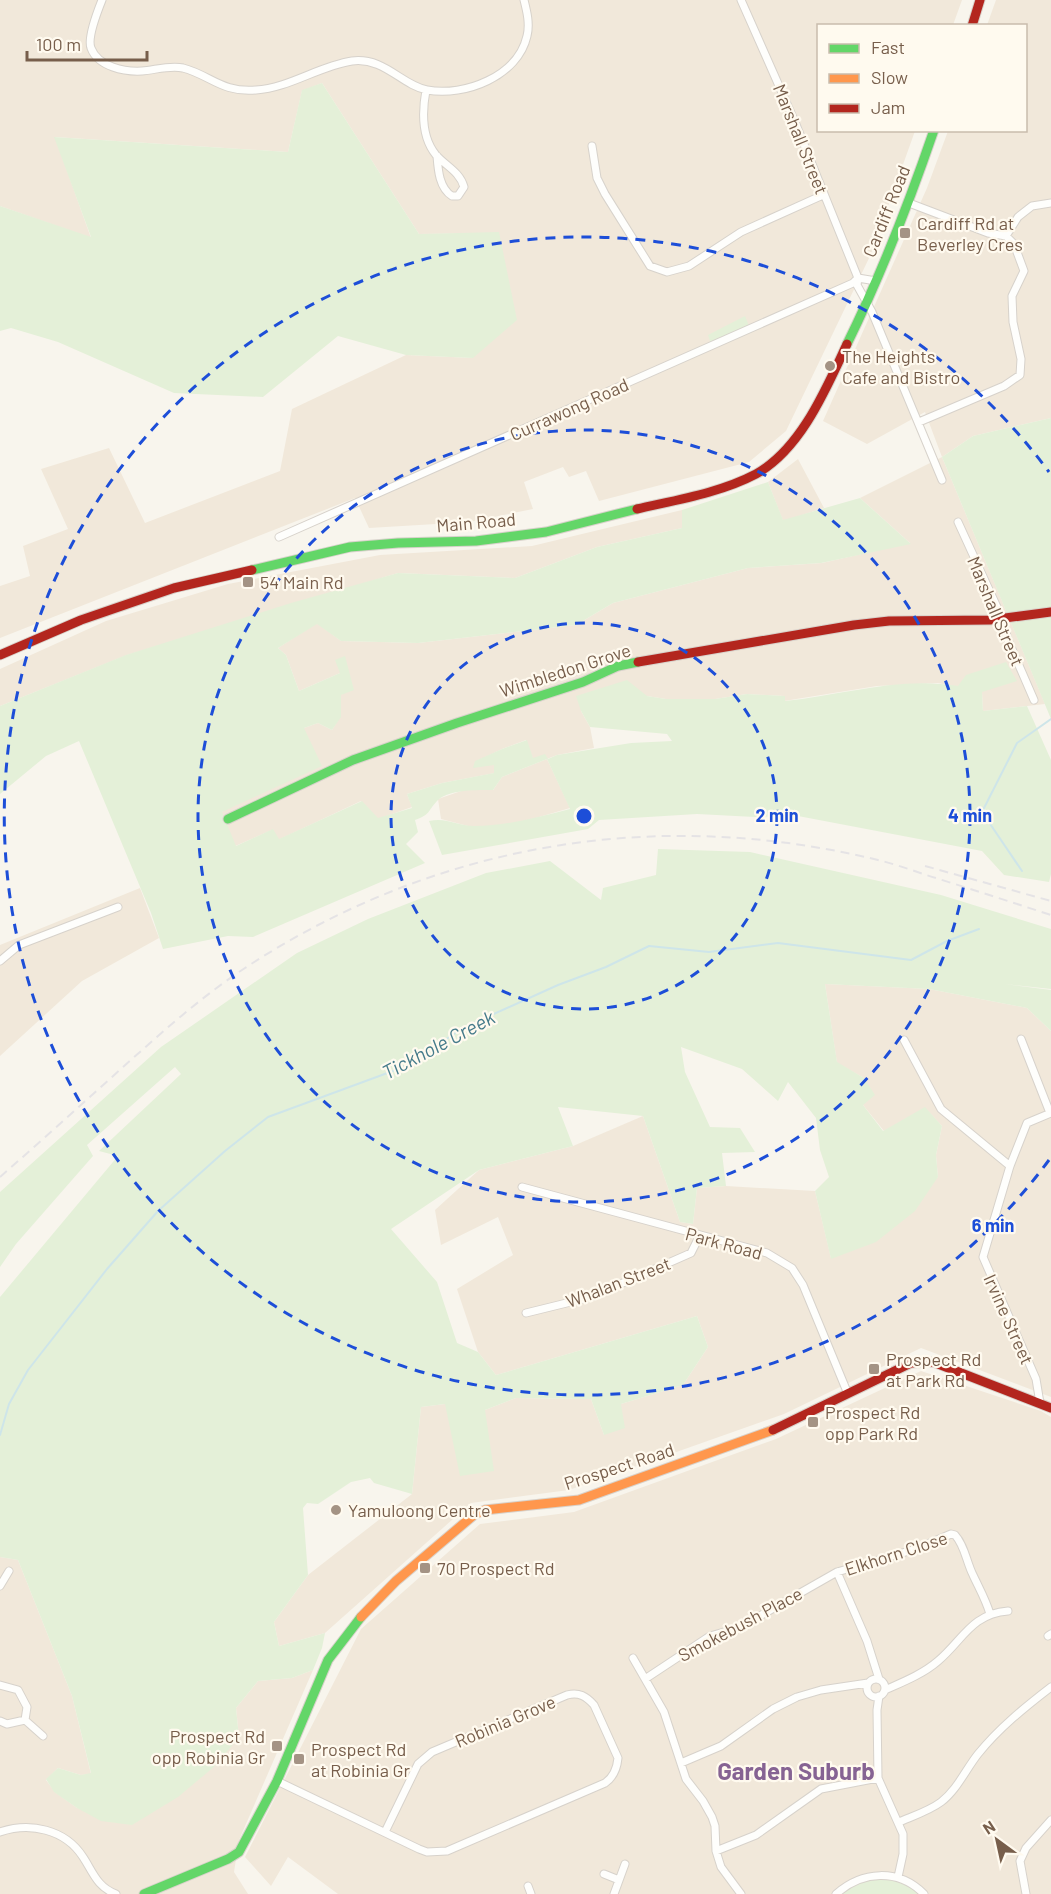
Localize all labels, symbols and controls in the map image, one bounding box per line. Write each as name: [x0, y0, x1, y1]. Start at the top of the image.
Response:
scale bar: [27, 24, 147, 62]
legend: [817, 24, 1027, 132]
text: 100 m: [36, 33, 81, 55]
text: Fast: [871, 36, 905, 58]
text: Slow: [871, 66, 908, 88]
street label: Marshall Street: [769, 81, 833, 197]
text: Jam: [871, 96, 905, 118]
street label: Cardiff Road: [858, 162, 914, 260]
place label: Cardiff Rd at Beverley Cres: [917, 212, 1023, 255]
marker: Cardiff Rd at Beverley Cres: [898, 226, 912, 240]
place label: The Heights Cafe and Bistro: [842, 345, 960, 388]
marker: The Heights Cafe and Bistro: [823, 359, 837, 373]
street label: Currawong Road: [506, 373, 632, 445]
street label: Main Road: [435, 508, 517, 536]
street label: Marshall Street: [963, 553, 1029, 669]
place label: 54 Main Rd: [260, 571, 344, 593]
marker: 54 Main Rd: [241, 575, 255, 589]
street label: Wimbledon Grove: [497, 638, 633, 702]
text: 2 min: [755, 804, 799, 826]
text: 4 min: [948, 804, 992, 826]
centre of rings: [574, 806, 594, 826]
water label: Tickhole Creek: [378, 1004, 499, 1084]
text: 6 min: [972, 1214, 1014, 1236]
street label: Park Road: [683, 1222, 765, 1264]
street label: Whalan Street: [562, 1252, 674, 1312]
street label: Irvine Street: [979, 1270, 1039, 1368]
place label: Prospect Rd at Park Rd: [886, 1348, 981, 1391]
marker: Prospect Rd at Park Rd: [867, 1362, 881, 1376]
place label: Prospect Rd opp Park Rd: [825, 1401, 920, 1444]
marker: Prospect Rd opp Park Rd: [806, 1415, 820, 1429]
street label: Prospect Road: [561, 1438, 677, 1494]
place label: Yamuloong Centre: [348, 1499, 491, 1521]
marker: Yamuloong Centre: [329, 1503, 343, 1517]
street label: Elkhorn Close: [842, 1526, 950, 1580]
place label: 70 Prospect Rd: [437, 1557, 555, 1579]
marker: 70 Prospect Rd: [418, 1561, 432, 1575]
street label: Smokebush Place: [674, 1582, 806, 1666]
street label: Robinia Grove: [451, 1690, 559, 1752]
place label: Prospect Rd opp Robinia Gr: [152, 1725, 265, 1768]
place label: Prospect Rd at Robinia Gr: [311, 1738, 411, 1781]
marker: Prospect Rd opp Robinia Gr: [270, 1739, 284, 1753]
marker: Prospect Rd at Robinia Gr: [292, 1752, 306, 1766]
district label: Garden Suburb: [717, 1756, 875, 1785]
north arrow: [967, 1810, 1027, 1870]
text: N: [979, 1816, 998, 1838]

